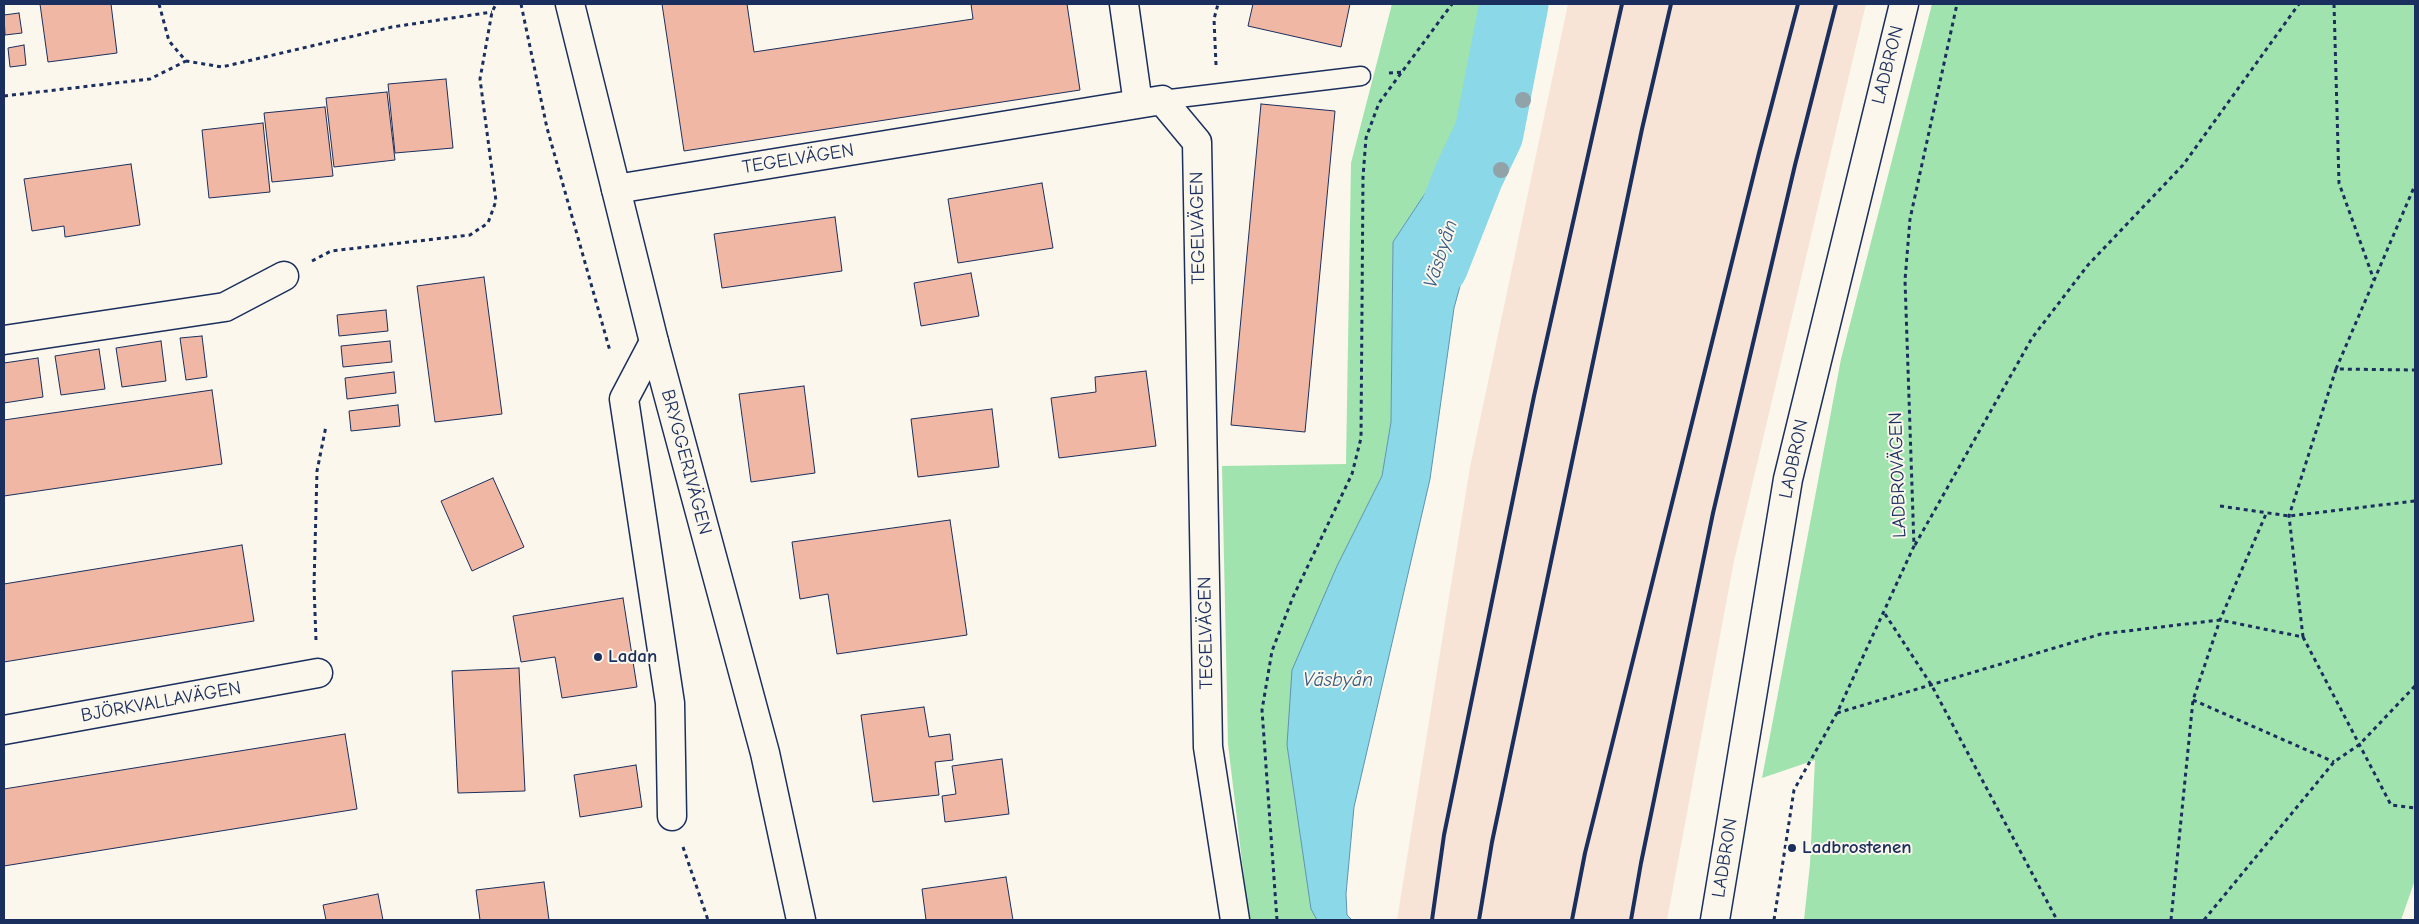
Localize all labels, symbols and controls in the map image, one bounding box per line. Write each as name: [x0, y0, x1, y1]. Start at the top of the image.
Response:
street label: LADBRON: [1867, 23, 1909, 107]
street label: TEGELVÄGEN: [741, 139, 855, 179]
street label: TEGELVÄGEN: [1186, 171, 1210, 285]
water label: Väsbyån: [1419, 217, 1463, 291]
street label: BRYGGERIVÄGEN: [656, 387, 716, 537]
street label: LADBROVÄGEN: [1884, 412, 1912, 538]
street label: LADBRON: [1775, 417, 1813, 501]
street label: TEGELVÄGEN: [1194, 576, 1218, 690]
place label: Ladan: [608, 646, 657, 668]
marker: Ladan: [592, 651, 604, 663]
water label: Väsbyån: [1303, 668, 1373, 692]
street label: BJÖRKVALLAVÄGEN: [79, 677, 243, 727]
street label: LADBRON: [1707, 817, 1743, 899]
place label: Ladbrostenen: [1802, 837, 1912, 859]
marker: Ladbrostenen: [1786, 842, 1798, 854]

